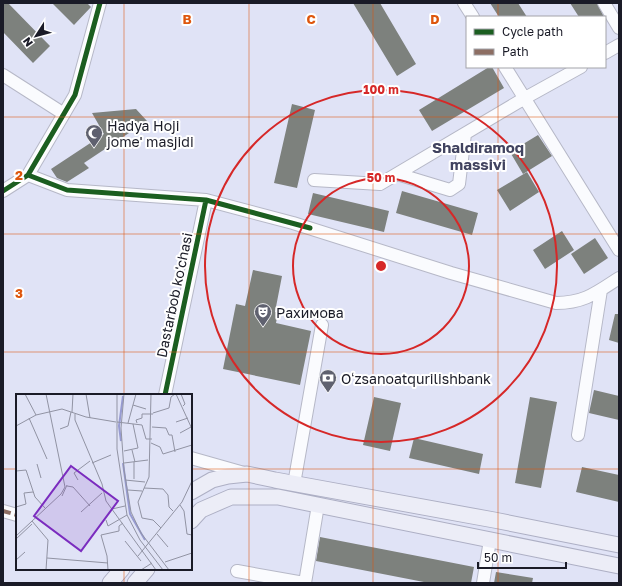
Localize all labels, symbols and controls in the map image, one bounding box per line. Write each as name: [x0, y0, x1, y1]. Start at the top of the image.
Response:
text: B: [182, 11, 192, 27]
text: C: [306, 11, 316, 27]
text: D: [430, 11, 440, 27]
north arrow: [16, 16, 56, 56]
legend: [466, 16, 606, 68]
text: Cycle path: [502, 24, 563, 39]
text: N: [20, 35, 35, 49]
text: Path: [502, 44, 529, 59]
text: 100 m: [363, 82, 399, 97]
place label: Hadya Hoji jome' masjidi: [106, 117, 194, 150]
mosque icon: Hadya Hoji jome' masjidi: [84, 123, 104, 148]
district label: Shaldiramoq massivi: [432, 138, 524, 173]
text: 2: [15, 167, 23, 183]
text: 50 m: [367, 170, 395, 185]
street label: Dastarbob ko'chasi: [152, 231, 196, 359]
centre of rings: [374, 259, 388, 273]
text: 3: [15, 285, 23, 301]
theatre icon: Рахимова: [253, 302, 273, 327]
place label: Рахимова: [276, 304, 344, 321]
bank icon: Oʻzsanoatqurilishbank: [318, 368, 338, 393]
place label: Oʻzsanoatqurilishbank: [341, 370, 491, 387]
inset map: [16, 394, 192, 570]
scale bar: [478, 544, 566, 570]
text: 50 m: [484, 550, 512, 565]

